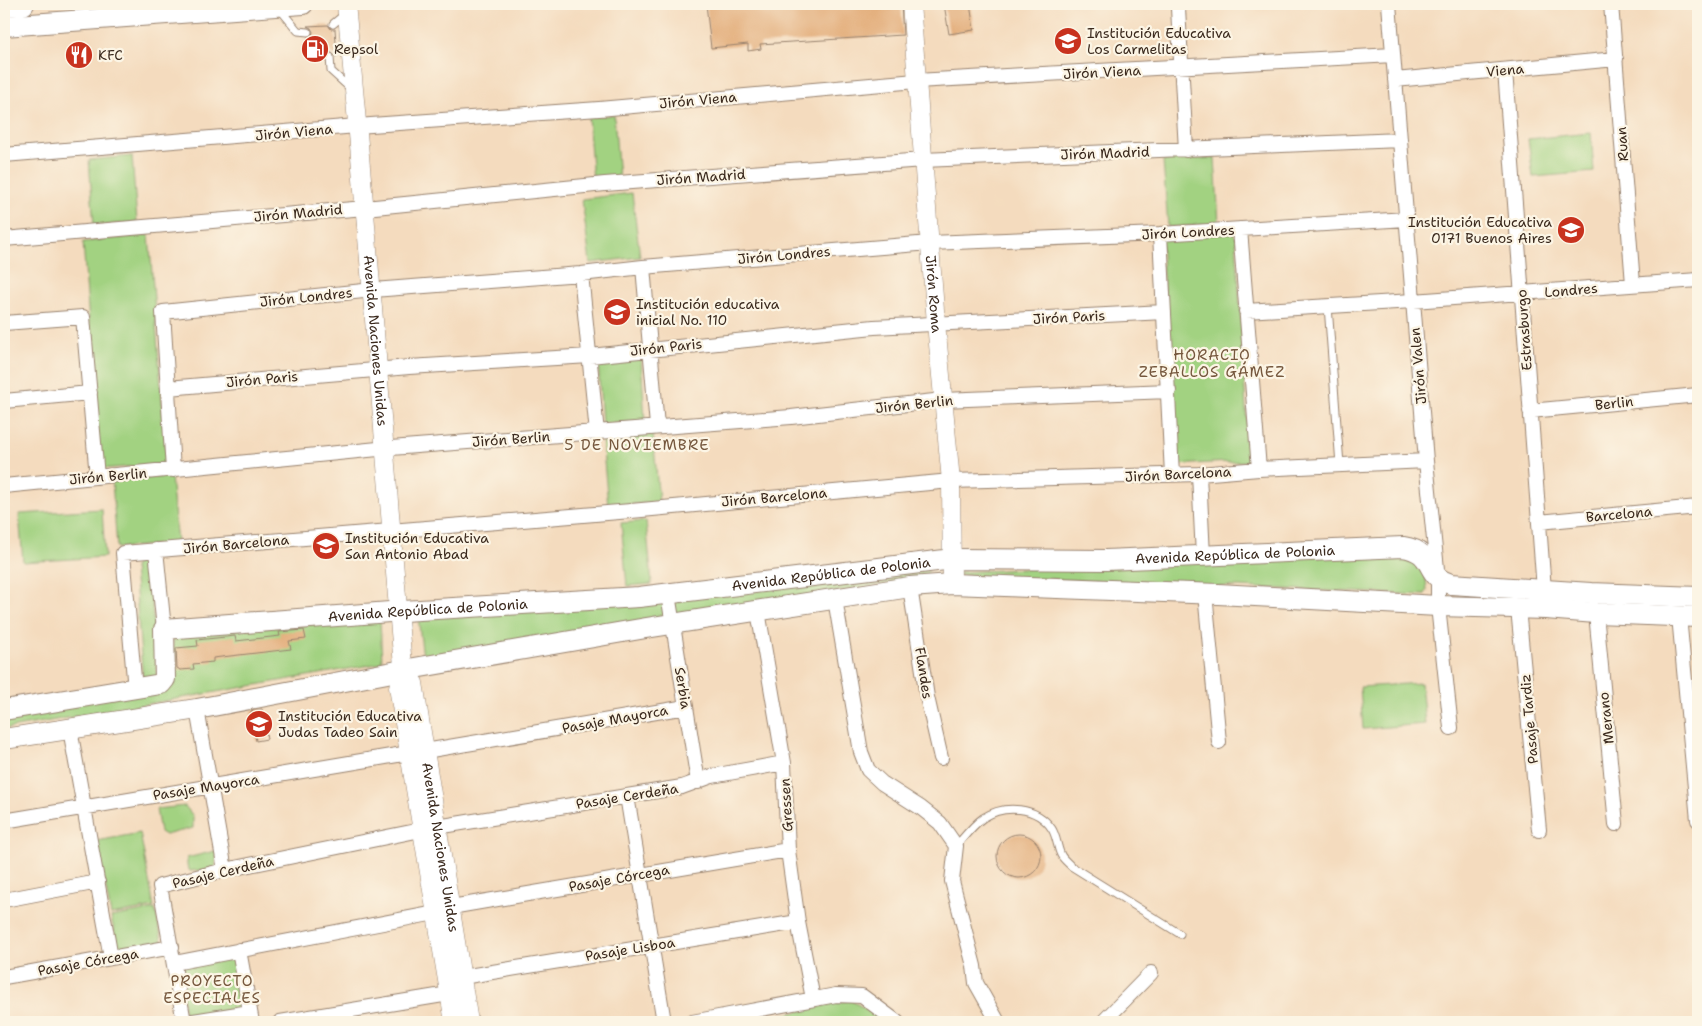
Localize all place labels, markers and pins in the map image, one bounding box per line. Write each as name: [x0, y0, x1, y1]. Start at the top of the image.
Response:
place label: Institución Educativa Los Carmelitas: [1087, 24, 1231, 58]
school or university icon: Institución Educativa Los Carmelitas: [1053, 26, 1083, 56]
fuel station icon: Repsol: [300, 34, 330, 64]
restaurant icon: KFC: [64, 40, 94, 70]
place label: Repsol: [334, 40, 379, 58]
place label: KFC: [98, 46, 123, 64]
place label: Institución Educativa 0171 Buenos Aires: [1408, 213, 1552, 247]
school or university icon: Institución Educativa 0171 Buenos Aires: [1556, 215, 1586, 245]
place label: Institución educativa inicial No. 110: [636, 295, 780, 329]
school or university icon: Institución educativa inicial No. 110: [602, 297, 632, 327]
place label: Institución Educativa San Antonio Abad: [345, 529, 489, 563]
school or university icon: Institución Educativa San Antonio Abad: [311, 531, 341, 561]
place label: Institución Educativa Judas Tadeo Sain: [278, 707, 422, 741]
school or university icon: Institución Educativa Judas Tadeo Sain: [244, 709, 274, 739]

